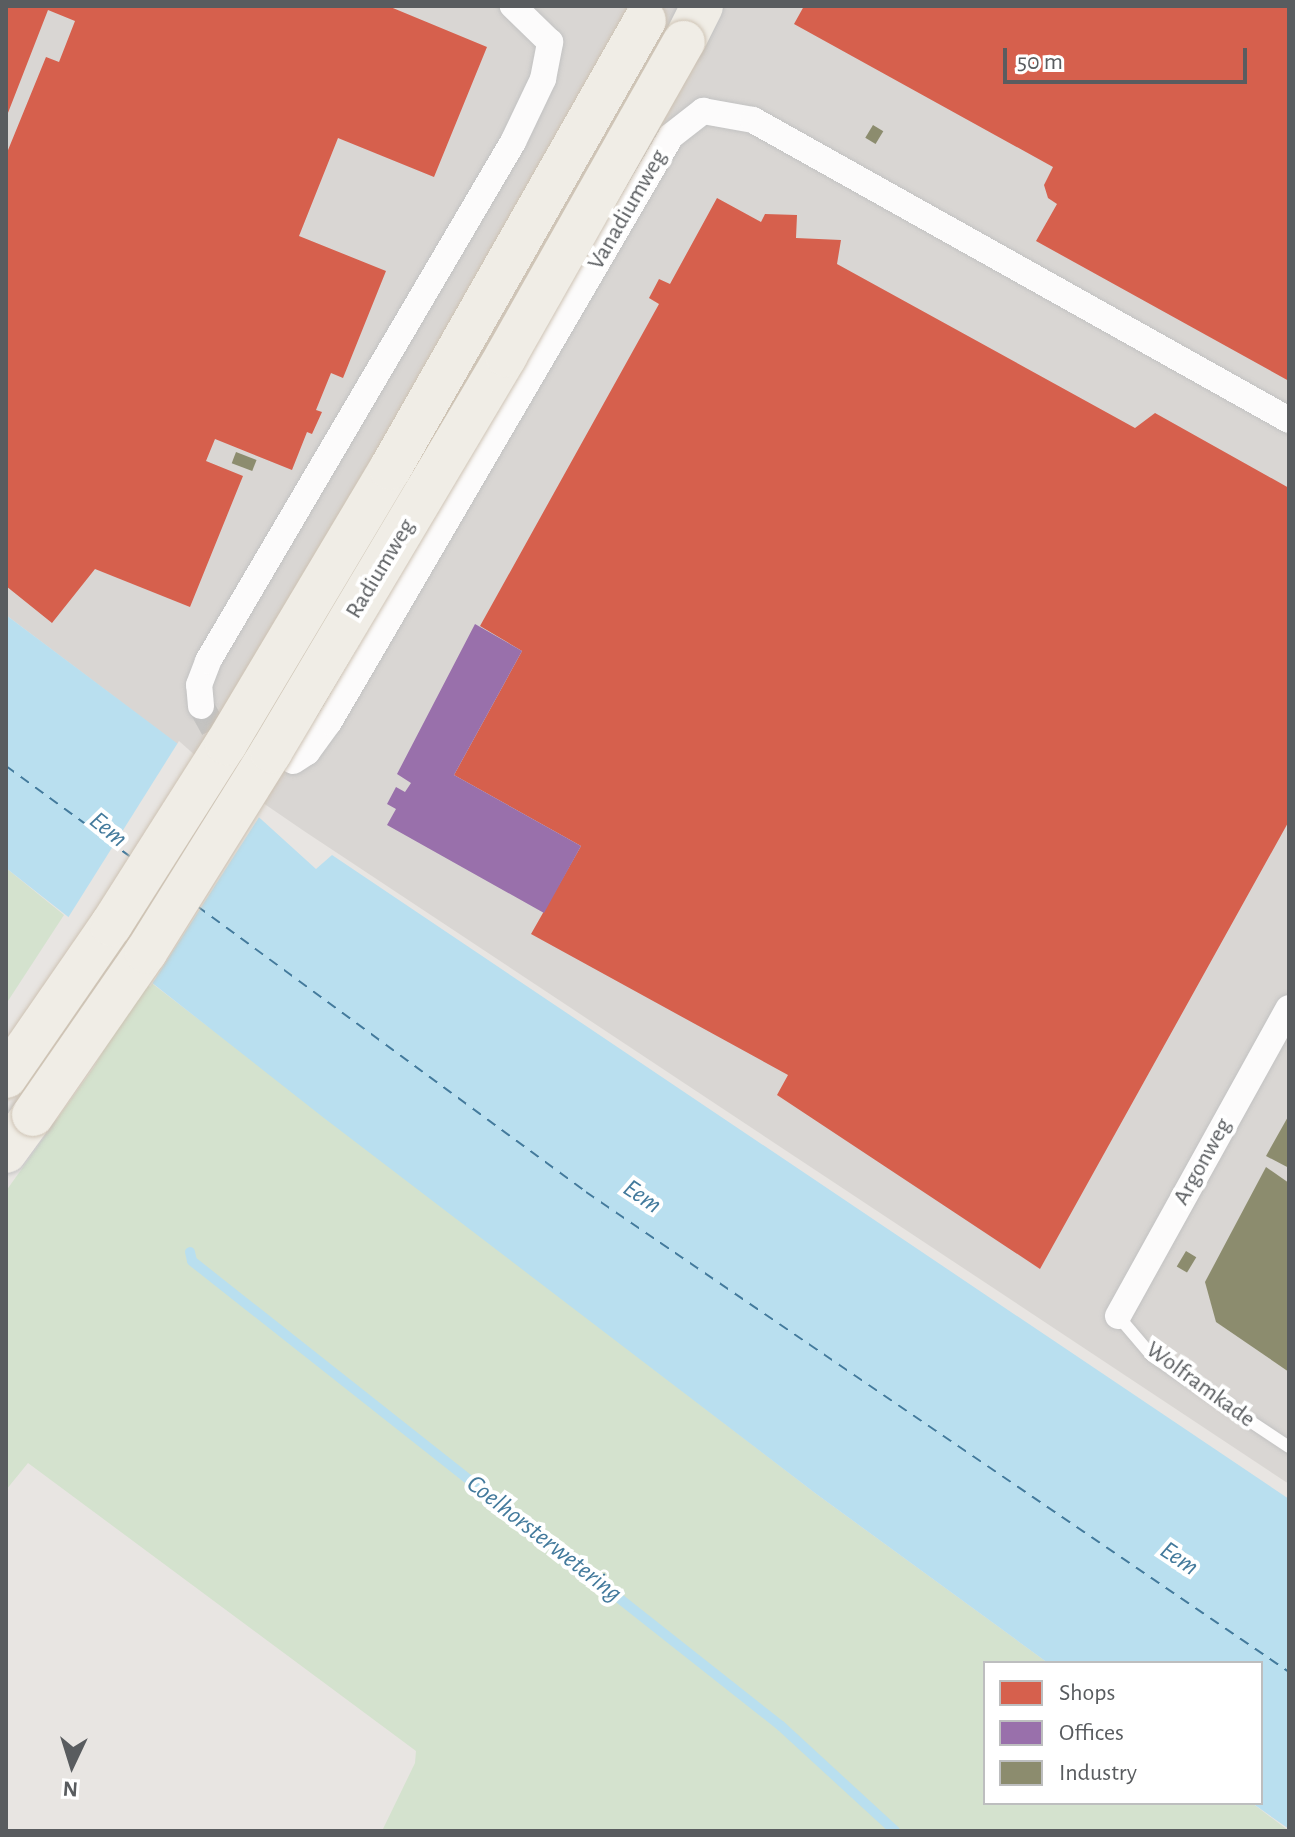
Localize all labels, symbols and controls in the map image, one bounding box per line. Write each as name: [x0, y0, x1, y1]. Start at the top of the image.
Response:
scale bar: [1007, 32, 1251, 82]
text: 50 m: [1017, 50, 1063, 74]
street label: Vanadiumweg: [582, 145, 674, 275]
street label: Radiumweg: [340, 514, 422, 624]
water label: Eem: [83, 805, 133, 855]
street label: Argonweg: [1167, 1114, 1239, 1210]
water label: Eem: [617, 1173, 667, 1221]
street label: Wolframkade: [1140, 1336, 1260, 1434]
water label: Coelhorsterwetering: [460, 1469, 628, 1609]
water label: Eem: [1154, 1535, 1204, 1583]
legend: [983, 1661, 1263, 1805]
text: Shops: [1059, 1681, 1115, 1705]
text: Offices: [1059, 1721, 1124, 1745]
north arrow: [32, 1725, 112, 1805]
text: Industry: [1059, 1761, 1137, 1785]
text: N: [62, 1777, 79, 1800]

